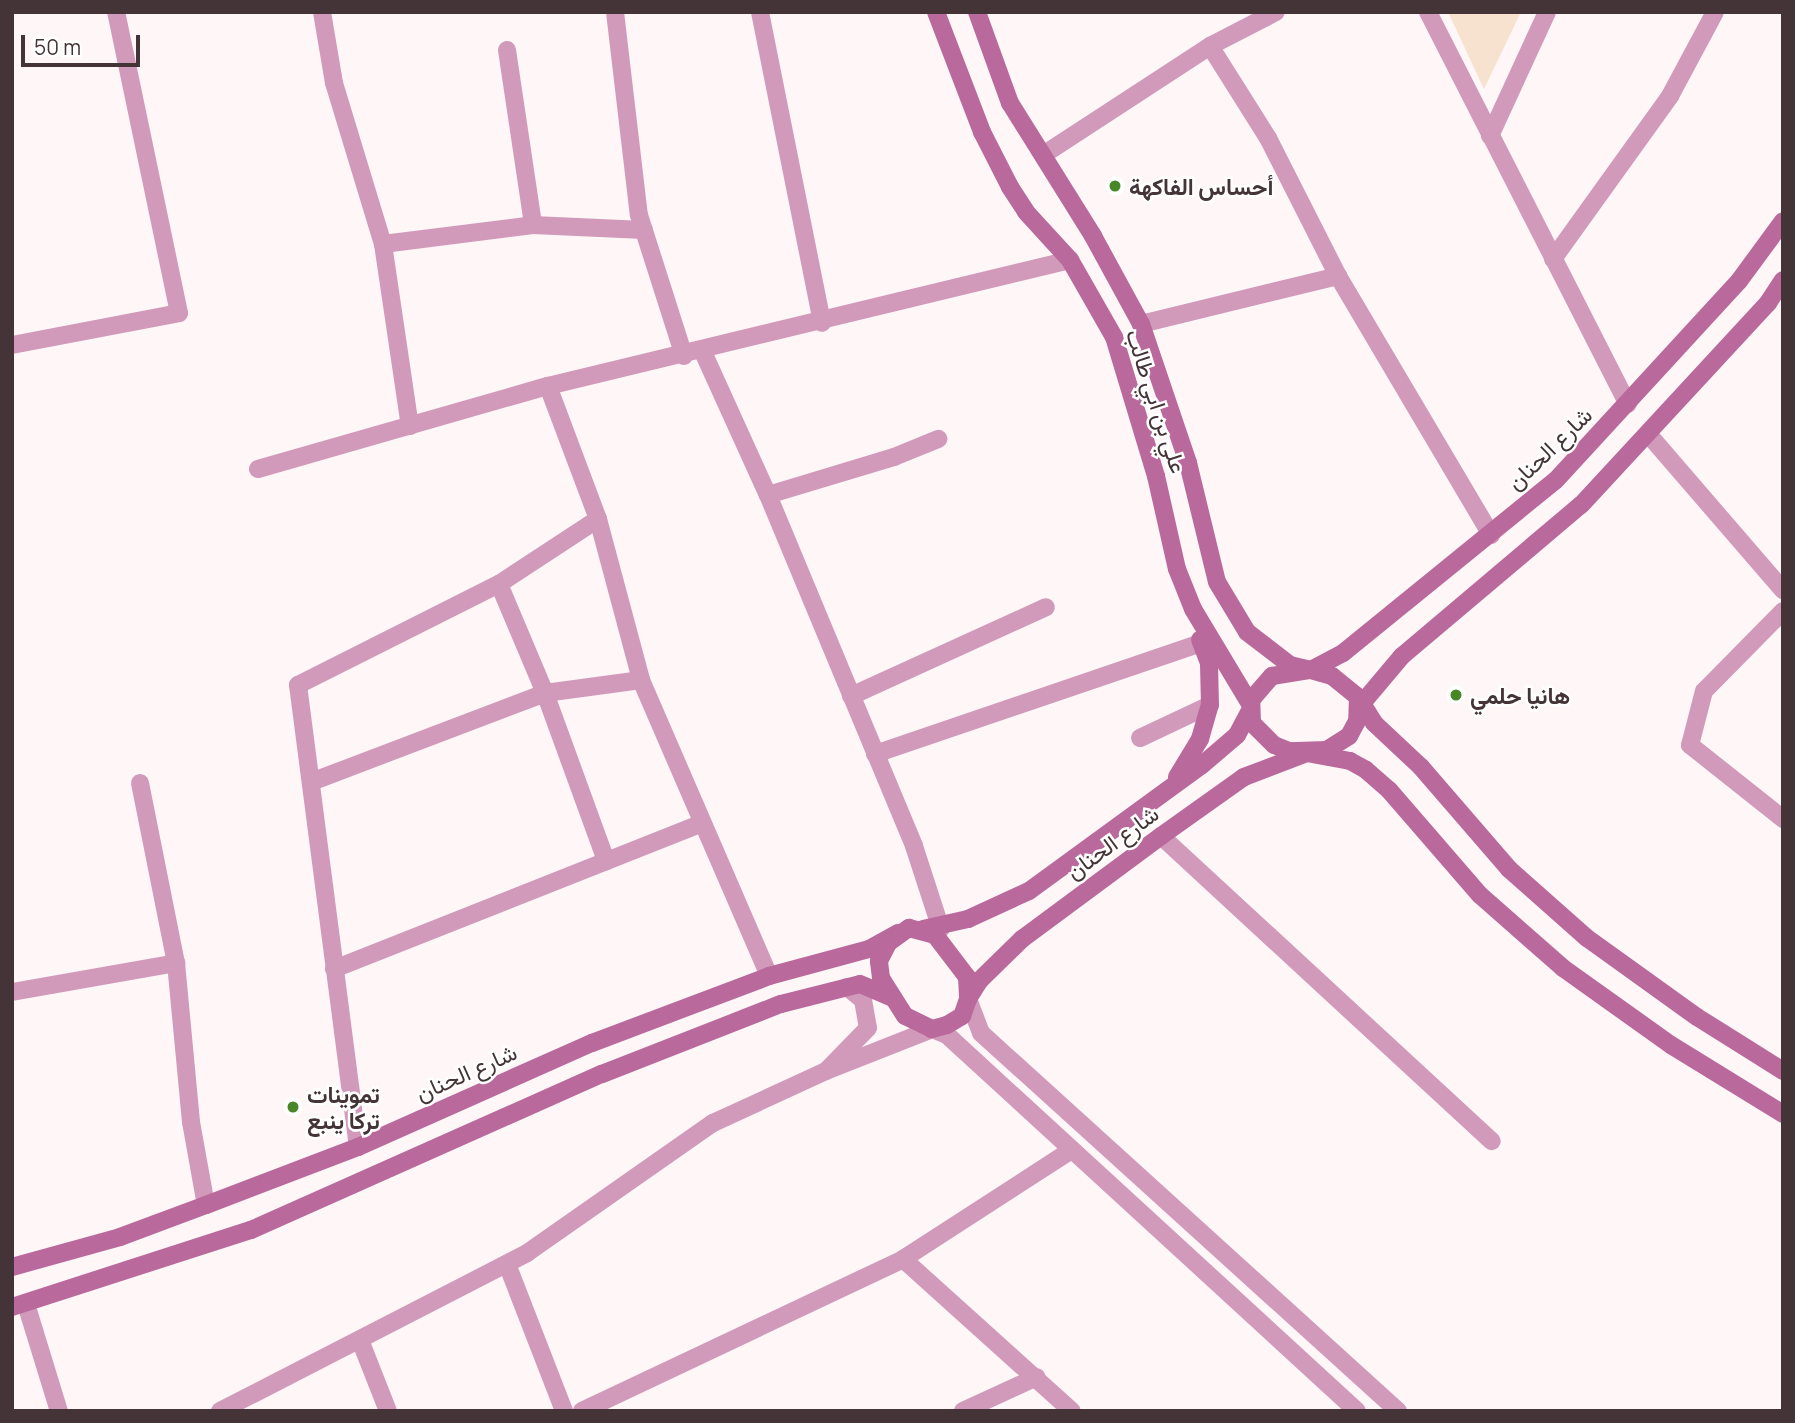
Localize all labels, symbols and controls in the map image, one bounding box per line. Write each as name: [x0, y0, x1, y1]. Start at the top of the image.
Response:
scale bar: [24, 21, 144, 65]
text: 50 m: [34, 33, 81, 61]
place label: أحساس الفاكهة: [1129, 172, 1273, 200]
marker: أحساس الفاكهة: [1107, 178, 1123, 194]
street label: علي بن ابي طالب: [1121, 326, 1193, 476]
street label: شارع الحنان: [1501, 401, 1597, 495]
place label: هانيا حلمي: [1470, 681, 1570, 709]
marker: هانيا حلمي: [1448, 687, 1464, 703]
street label: شارع الحنان: [1060, 799, 1164, 885]
street label: شارع الحنان: [411, 1037, 521, 1107]
place label: تموينات تركا ينبع: [307, 1080, 380, 1134]
marker: تموينات تركا ينبع: [285, 1099, 301, 1115]

